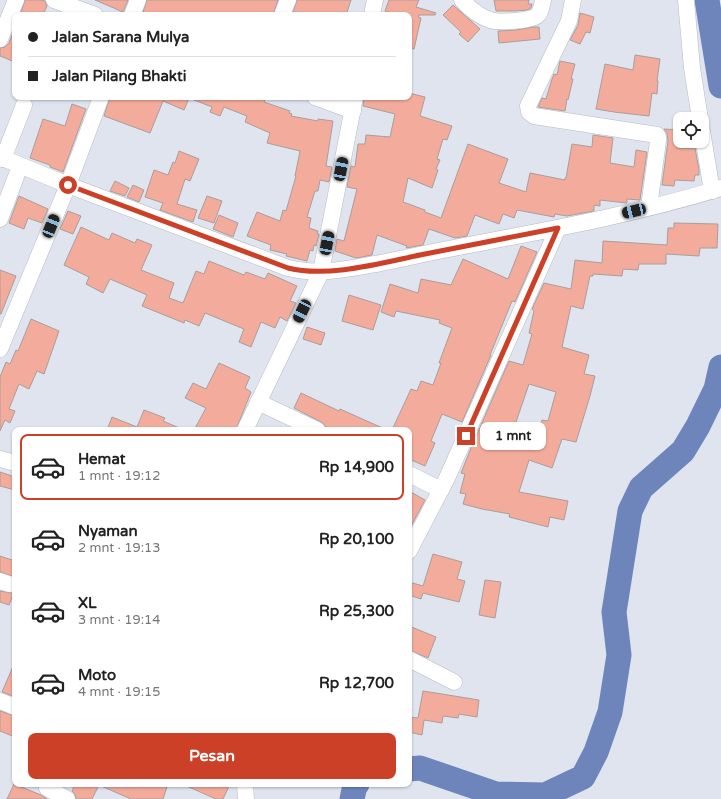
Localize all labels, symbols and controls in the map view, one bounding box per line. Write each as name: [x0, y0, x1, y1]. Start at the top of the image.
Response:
text: Jalan Sarana Mulya: [52, 28, 190, 46]
text: Jalan Pilang Bhakti: [52, 67, 186, 85]
map controls: [673, 112, 709, 148]
button: locate: [673, 112, 709, 148]
car: [333, 156, 349, 182]
route start: [59, 176, 77, 194]
car: [621, 202, 647, 220]
car: [41, 213, 61, 239]
car: [319, 230, 335, 256]
car: [291, 298, 313, 324]
callout: 1 mnt: [480, 422, 546, 450]
route end: [457, 427, 475, 445]
text: 1 mnt: [495, 428, 531, 444]
icon: car: [30, 449, 66, 485]
text: Hemat: [78, 450, 125, 468]
text: Rp 14,900: [319, 458, 394, 476]
text: 1 mnt · 19:12: [78, 468, 160, 484]
icon: car: [30, 521, 66, 557]
text: Nyaman: [78, 522, 138, 540]
text: Rp 20,100: [319, 530, 394, 548]
text: 2 mnt · 19:13: [78, 540, 160, 556]
icon: car: [30, 593, 66, 629]
text: XL: [78, 594, 97, 612]
text: Rp 25,300: [319, 602, 394, 620]
text: 3 mnt · 19:14: [78, 612, 160, 628]
icon: car: [30, 665, 66, 701]
text: Moto: [78, 666, 116, 684]
text: Rp 12,700: [319, 674, 394, 692]
text: 4 mnt · 19:15: [78, 684, 160, 700]
button: Pesan: [28, 733, 396, 779]

